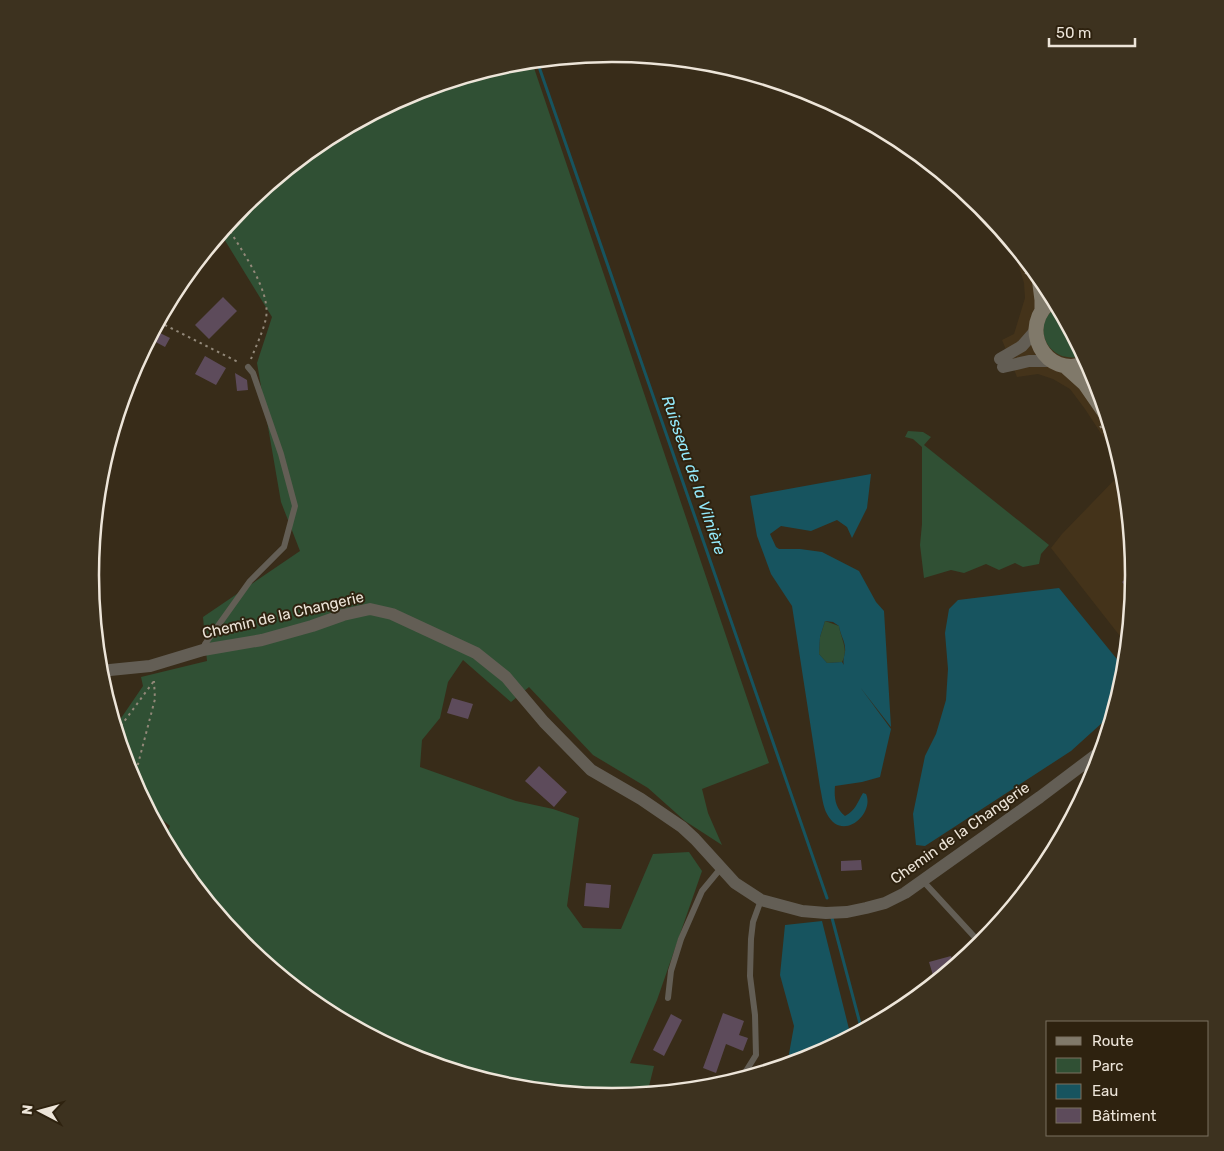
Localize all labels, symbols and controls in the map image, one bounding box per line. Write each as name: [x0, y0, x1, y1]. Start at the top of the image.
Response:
scale bar: [1049, 15, 1135, 47]
text: 50 m: [1056, 24, 1091, 42]
water label: Ruisseau de la Vilnière: [658, 393, 730, 557]
street label: Chemin de la Changerie: [200, 588, 366, 642]
street label: Chemin de la Changerie: [887, 778, 1033, 888]
legend: [1046, 1021, 1209, 1136]
text: Route: [1092, 1032, 1134, 1050]
text: Parc: [1092, 1057, 1124, 1075]
text: Eau: [1092, 1082, 1118, 1100]
north arrow: [15, 1086, 65, 1136]
text: N: [19, 1104, 37, 1116]
text: Bâtiment: [1092, 1107, 1156, 1125]

